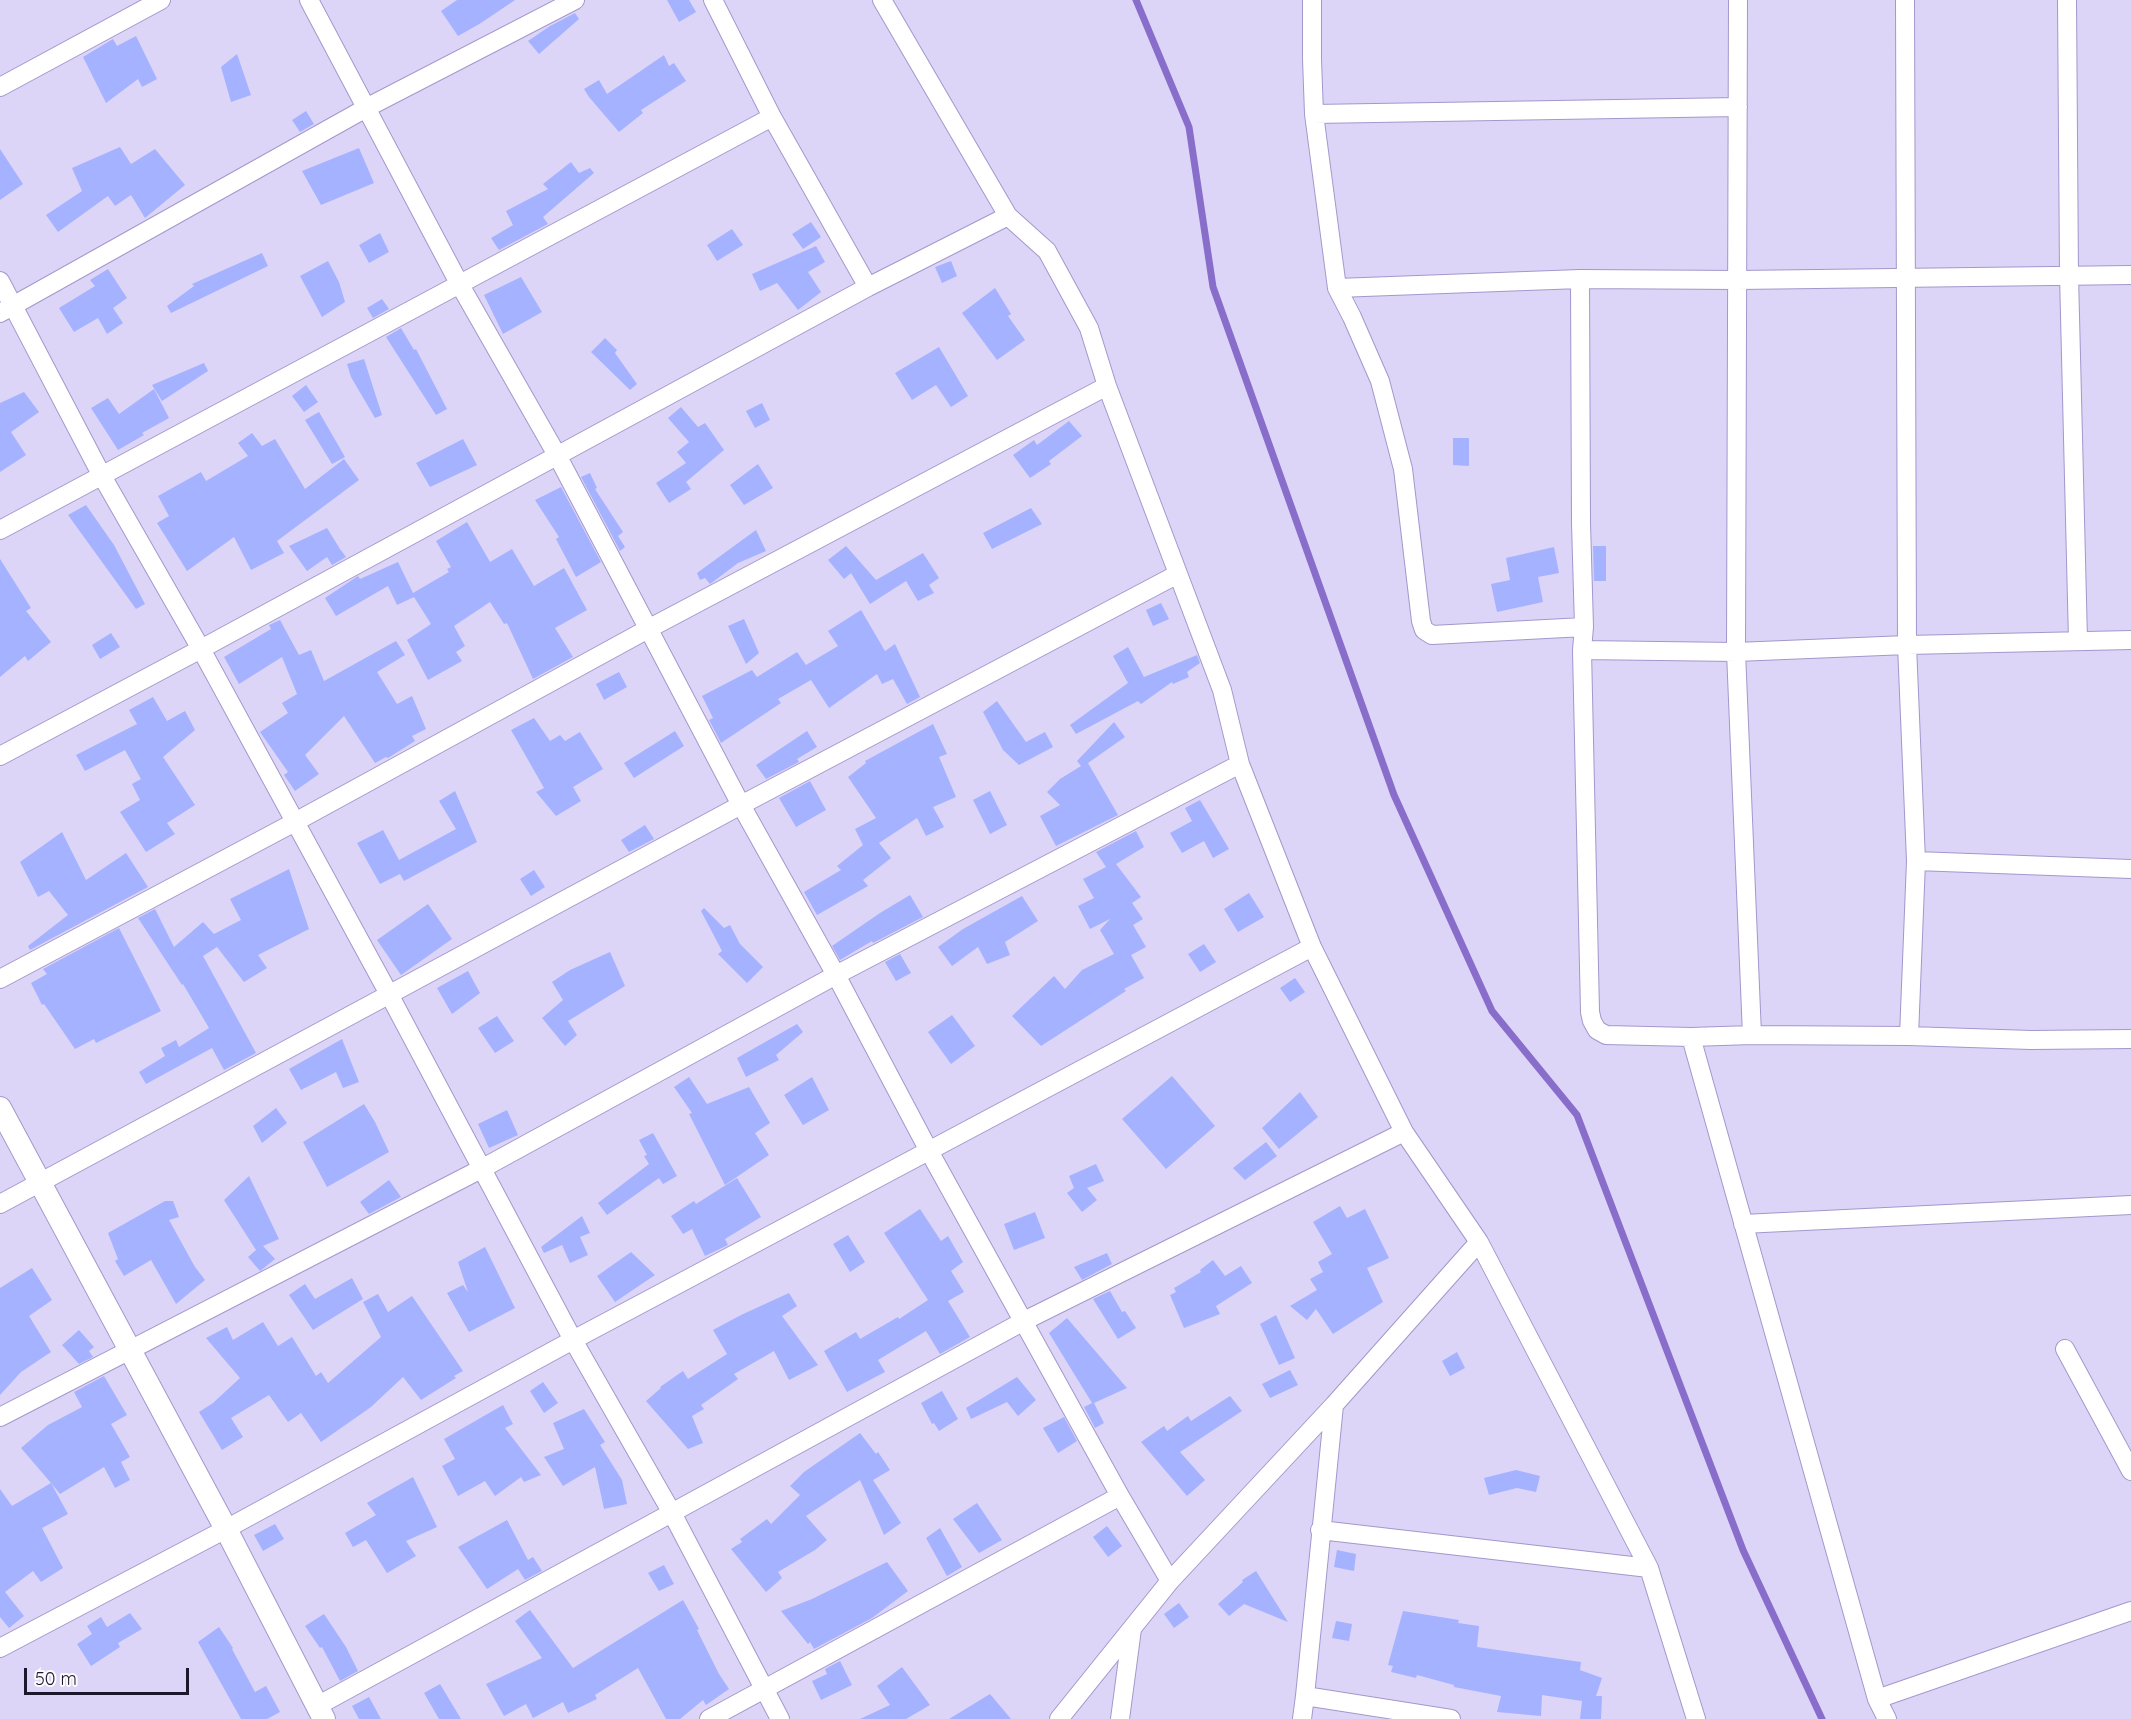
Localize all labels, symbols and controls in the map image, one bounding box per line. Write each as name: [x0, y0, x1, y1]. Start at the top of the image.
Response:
scale bar: [27, 1656, 192, 1694]
text: 50 m: [35, 1667, 77, 1690]

